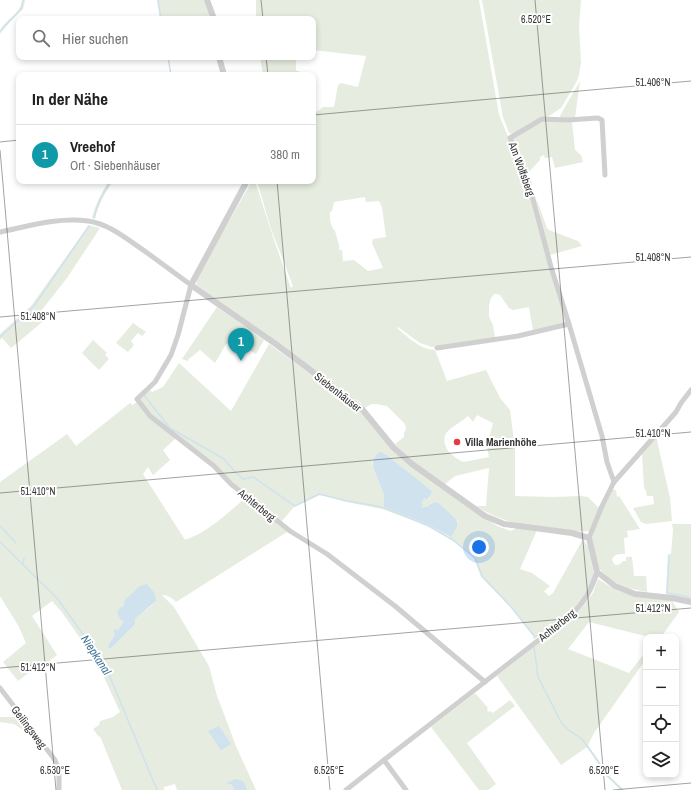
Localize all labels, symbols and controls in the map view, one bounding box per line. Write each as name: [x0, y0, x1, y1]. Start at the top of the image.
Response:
text: 6.520°E: [521, 13, 551, 26]
search box: [16, 16, 316, 60]
icon: search: [30, 27, 52, 49]
text: Hier suchen: [62, 28, 128, 49]
text: 51.406°N: [636, 76, 671, 89]
text: In der Nähe: [32, 87, 108, 110]
text: Vreehof: [70, 136, 115, 157]
street label: Am Wolfsberg: [505, 139, 538, 198]
text: 1: [42, 146, 48, 163]
text: 380 m: [270, 146, 300, 163]
text: Ort · Siebenhäuser: [70, 157, 160, 174]
text: 51.408°N: [636, 251, 671, 264]
text: 51.408°N: [21, 310, 56, 323]
pin: 1: [228, 328, 254, 361]
street label: Siebenhäuser: [312, 369, 364, 415]
text: 51.410°N: [636, 427, 671, 440]
place label: Villa Marienhöhe: [465, 435, 537, 449]
marker: Villa Marienhöhe: [452, 437, 462, 447]
text: 51.410°N: [21, 485, 56, 498]
street label: Achterberg: [235, 485, 279, 524]
your location: [469, 537, 489, 557]
text: 51.412°N: [636, 602, 671, 615]
street label: Achterberg: [535, 606, 579, 645]
water label: Niepkanal: [77, 632, 115, 679]
map controls: [643, 634, 679, 778]
button: +: [643, 634, 679, 670]
text: 51.412°N: [21, 661, 56, 674]
button: −: [643, 670, 679, 706]
street label: Geilingsweg: [8, 703, 50, 751]
button: locate: [643, 706, 679, 742]
button: layers: [643, 742, 679, 778]
text: 6.530°E: [40, 764, 70, 777]
text: 6.525°E: [314, 764, 344, 777]
text: 6.520°E: [589, 764, 619, 777]

